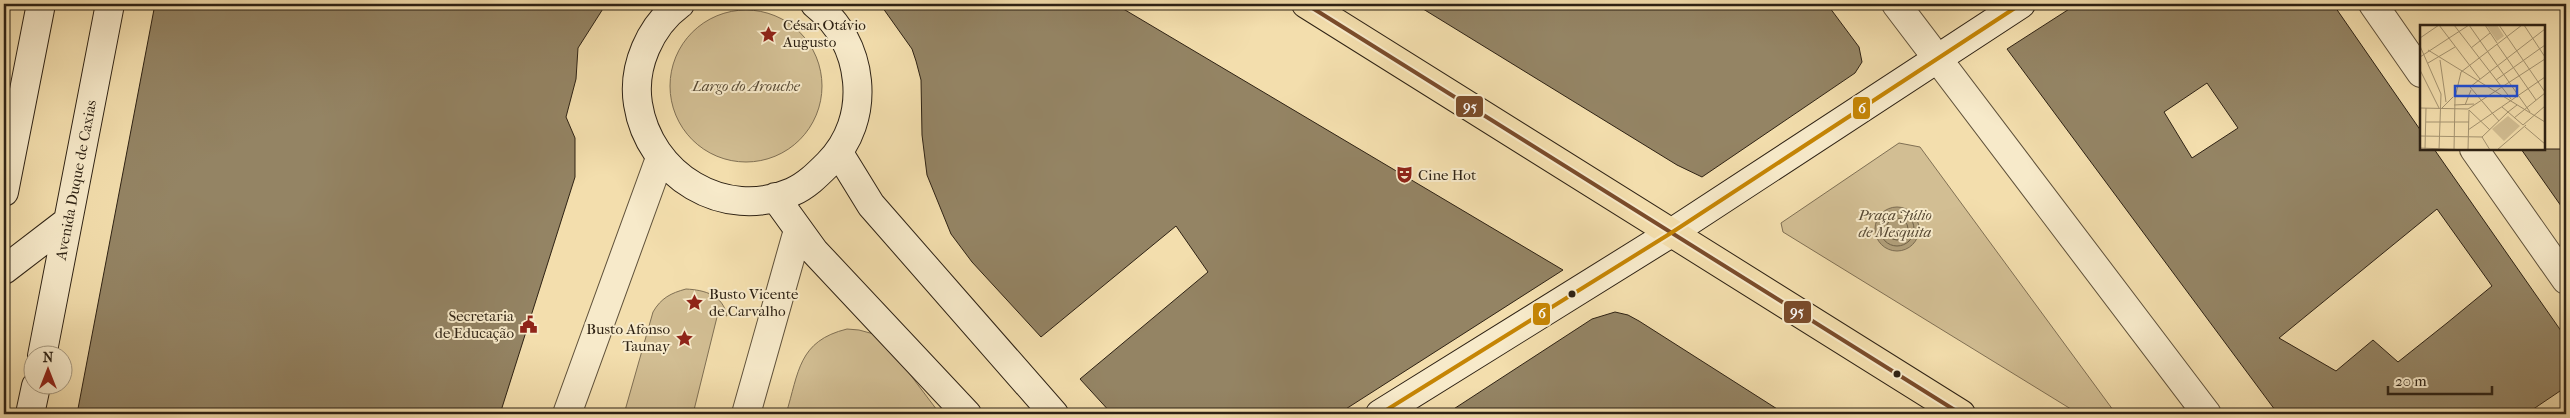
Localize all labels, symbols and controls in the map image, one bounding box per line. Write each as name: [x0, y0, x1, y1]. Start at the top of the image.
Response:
place label: César Otávio Augusto: [782, 16, 866, 51]
place icon: César Otávio Augusto: [759, 24, 779, 44]
inset map: [2420, 25, 2545, 150]
park label: Largo do Arouche: [691, 77, 801, 95]
line badge: 95: [1455, 95, 1484, 118]
line badge: 6: [1852, 96, 1871, 120]
street label: Avenida Duque de Caxias: [51, 98, 100, 263]
text: 95: [1462, 98, 1477, 115]
text: 6: [1858, 100, 1866, 117]
theatre icon: Cine Hot: [1394, 165, 1414, 185]
place label: Cine Hot: [1418, 166, 1477, 184]
park label: Praça Júlio de Mesquita: [1857, 206, 1932, 241]
place label: Busto Vicente de Carvalho: [709, 285, 799, 320]
unlabelled marker: [1567, 289, 1577, 299]
place icon: Busto Vicente de Carvalho: [685, 293, 705, 313]
line badge: 95: [1783, 300, 1812, 324]
line badge: 6: [1532, 302, 1551, 326]
text: 95: [1789, 303, 1804, 320]
text: 6: [1538, 305, 1546, 322]
place label: Secretaria de Educação: [435, 307, 515, 342]
public building icon: Secretaria de Educação: [518, 315, 538, 335]
place label: Busto Afonso Taunay: [586, 320, 671, 355]
place icon: Busto Afonso Taunay: [674, 328, 694, 348]
north arrow: [22, 346, 72, 396]
text: N: [43, 349, 54, 366]
scale bar: [2388, 363, 2491, 395]
unlabelled marker: [1892, 369, 1902, 379]
text: 20 m: [2395, 372, 2427, 390]

